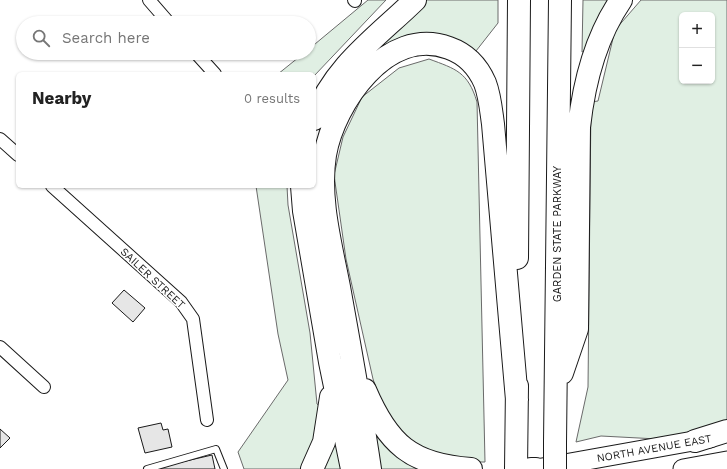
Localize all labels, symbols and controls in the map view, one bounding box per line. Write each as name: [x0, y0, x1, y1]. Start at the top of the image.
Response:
map controls: [679, 12, 715, 84]
button: +: [679, 12, 715, 48]
search box: [16, 16, 316, 60]
icon: search: [30, 27, 52, 49]
text: Search here: [62, 29, 150, 47]
button: −: [679, 48, 715, 84]
text: Nearby: [32, 88, 91, 108]
text: 0 results: [244, 91, 300, 106]
street label: GARDEN STATE PARKWAY: [551, 165, 564, 302]
street label: SAILER STREET: [118, 245, 188, 312]
street label: NORTH AVENUE EAST: [596, 432, 713, 465]

